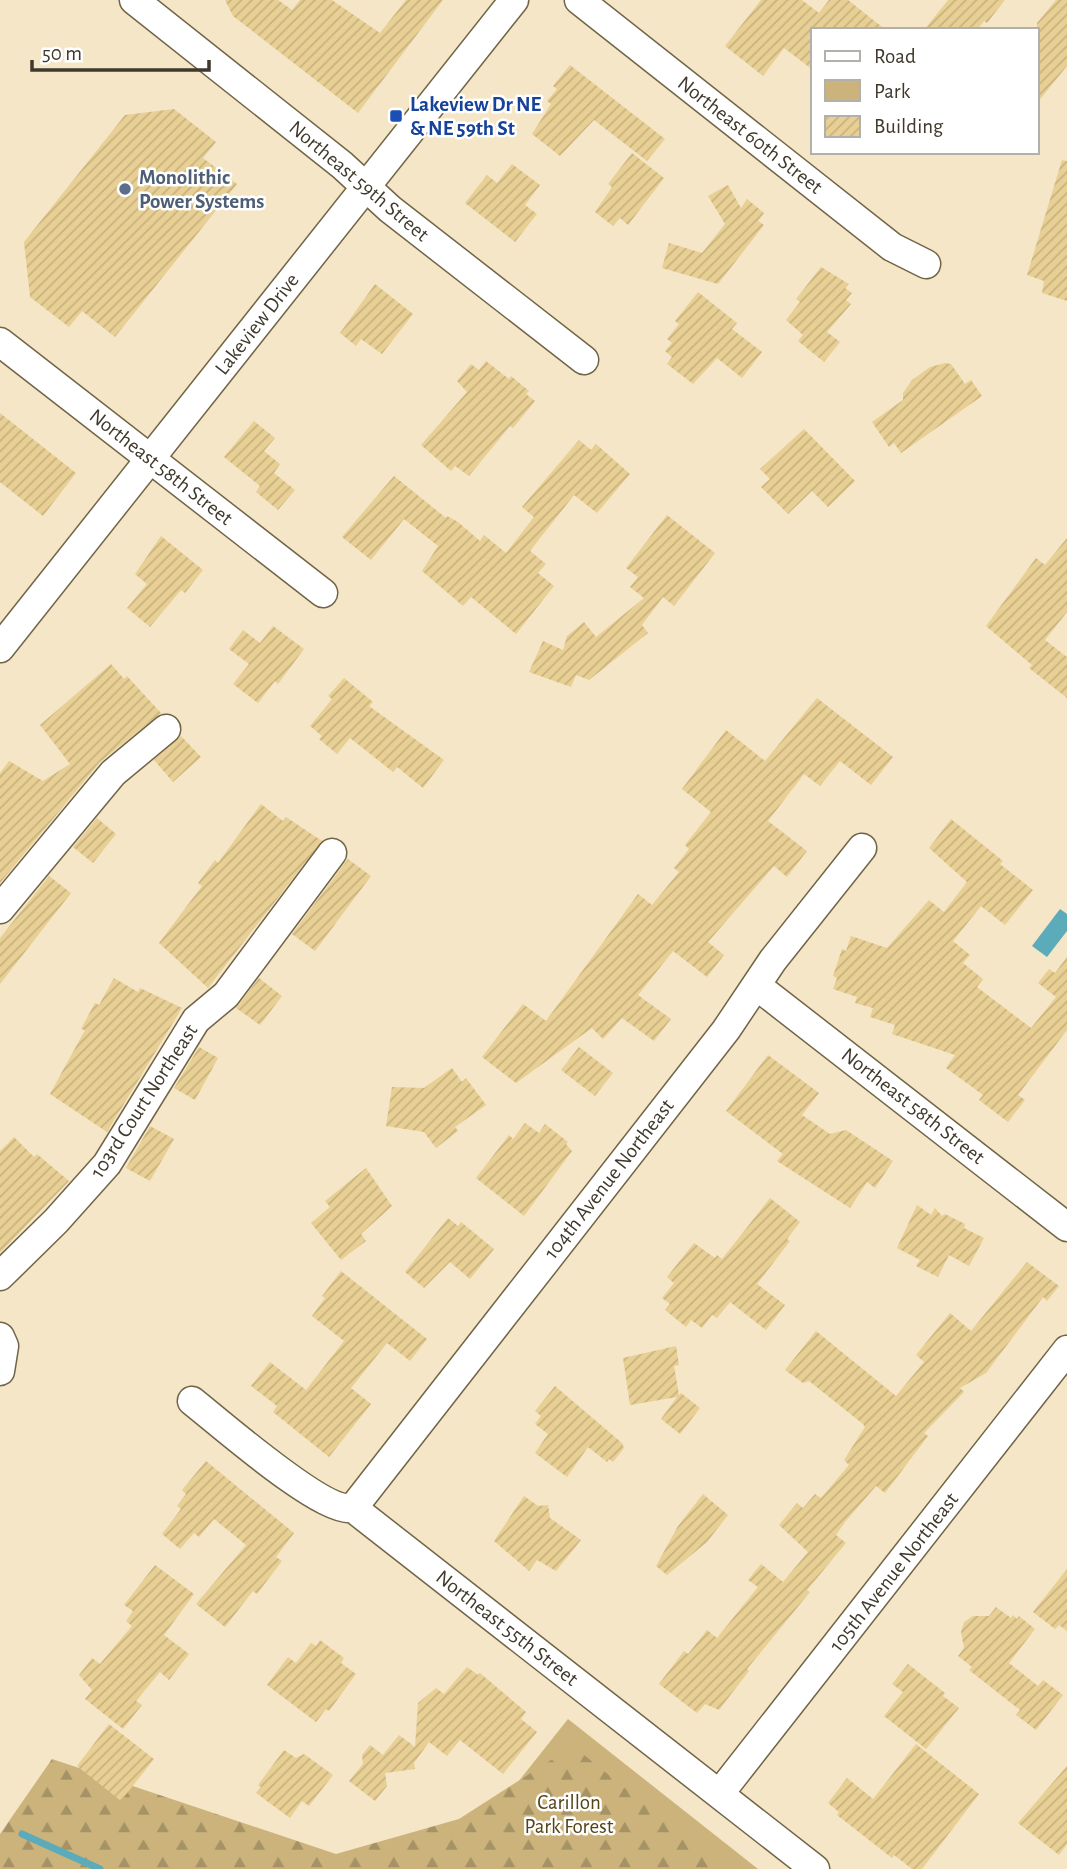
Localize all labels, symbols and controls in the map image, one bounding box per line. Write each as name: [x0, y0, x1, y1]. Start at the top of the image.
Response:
scale bar: [32, 28, 208, 72]
legend: [811, 28, 1039, 154]
text: 50 m: [42, 43, 82, 64]
text: Road: [874, 46, 916, 67]
street label: Northeast 60th Street: [674, 72, 827, 198]
text: Park: [874, 81, 911, 102]
place label: Lakeview Dr NE & NE 59th St: [410, 94, 541, 139]
marker: Lakeview Dr NE & NE 59th St: [388, 108, 404, 124]
text: Building: [874, 116, 944, 137]
street label: Northeast 59th Street: [285, 117, 433, 245]
place label: Monolithic Power Systems: [139, 167, 264, 212]
marker: Monolithic Power Systems: [117, 181, 133, 197]
street label: Lakeview Drive: [211, 269, 303, 379]
street label: Northeast 58th Street: [86, 405, 237, 529]
street label: 103rd Court Northeast: [87, 1020, 202, 1182]
street label: Northeast 58th Street: [838, 1044, 989, 1168]
street label: 104th Avenue Northeast: [540, 1095, 678, 1263]
street label: 105th Avenue Northeast: [826, 1488, 963, 1655]
street label: Northeast 55th Street: [432, 1566, 582, 1690]
park label: Carillon Park Forest: [524, 1792, 614, 1837]

